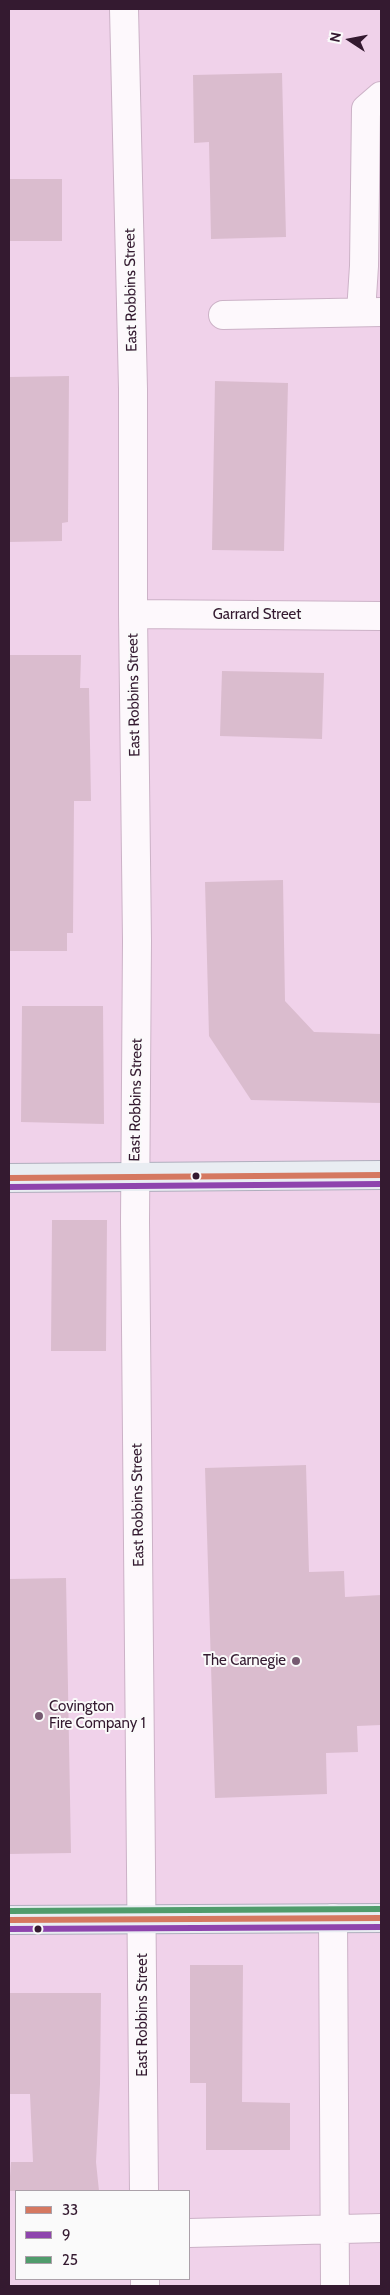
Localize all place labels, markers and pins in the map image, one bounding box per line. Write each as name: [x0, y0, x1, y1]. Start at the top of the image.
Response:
unlabelled marker: [191, 1171, 201, 1181]
place label: The Carnegie: [203, 1652, 286, 1670]
marker: The Carnegie: [290, 1655, 302, 1667]
place label: Covington Fire Company 1: [49, 1698, 146, 1733]
marker: Covington Fire Company 1: [33, 1710, 45, 1722]
unlabelled marker: [33, 1924, 43, 1934]

